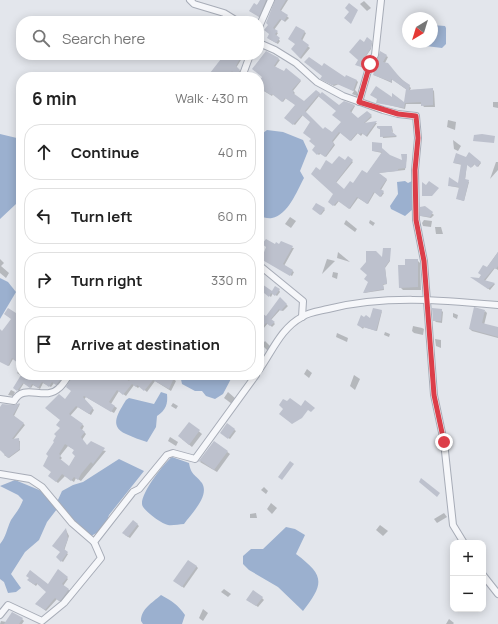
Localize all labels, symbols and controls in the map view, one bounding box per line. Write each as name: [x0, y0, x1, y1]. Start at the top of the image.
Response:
north arrow: [402, 12, 438, 48]
search box: [16, 16, 264, 60]
icon: search: [30, 27, 52, 49]
text: Search here: [62, 28, 145, 49]
route start: [361, 55, 379, 73]
text: 6 min: [32, 87, 77, 110]
text: Walk · 430 m: [175, 89, 248, 107]
icon: ahead: [33, 141, 55, 163]
text: Continue: [71, 142, 139, 163]
text: 40 m: [218, 143, 247, 161]
icon: left: [33, 205, 55, 227]
text: Turn left: [71, 206, 133, 227]
text: 60 m: [217, 207, 247, 225]
icon: right: [33, 269, 55, 291]
text: Turn right: [71, 270, 142, 291]
text: 330 m: [211, 271, 247, 289]
icon: arrive: [33, 333, 55, 355]
text: Arrive at destination: [71, 334, 220, 355]
route end: [435, 433, 453, 451]
map controls: [450, 540, 486, 612]
button: +: [450, 540, 486, 576]
button: −: [450, 576, 486, 612]

